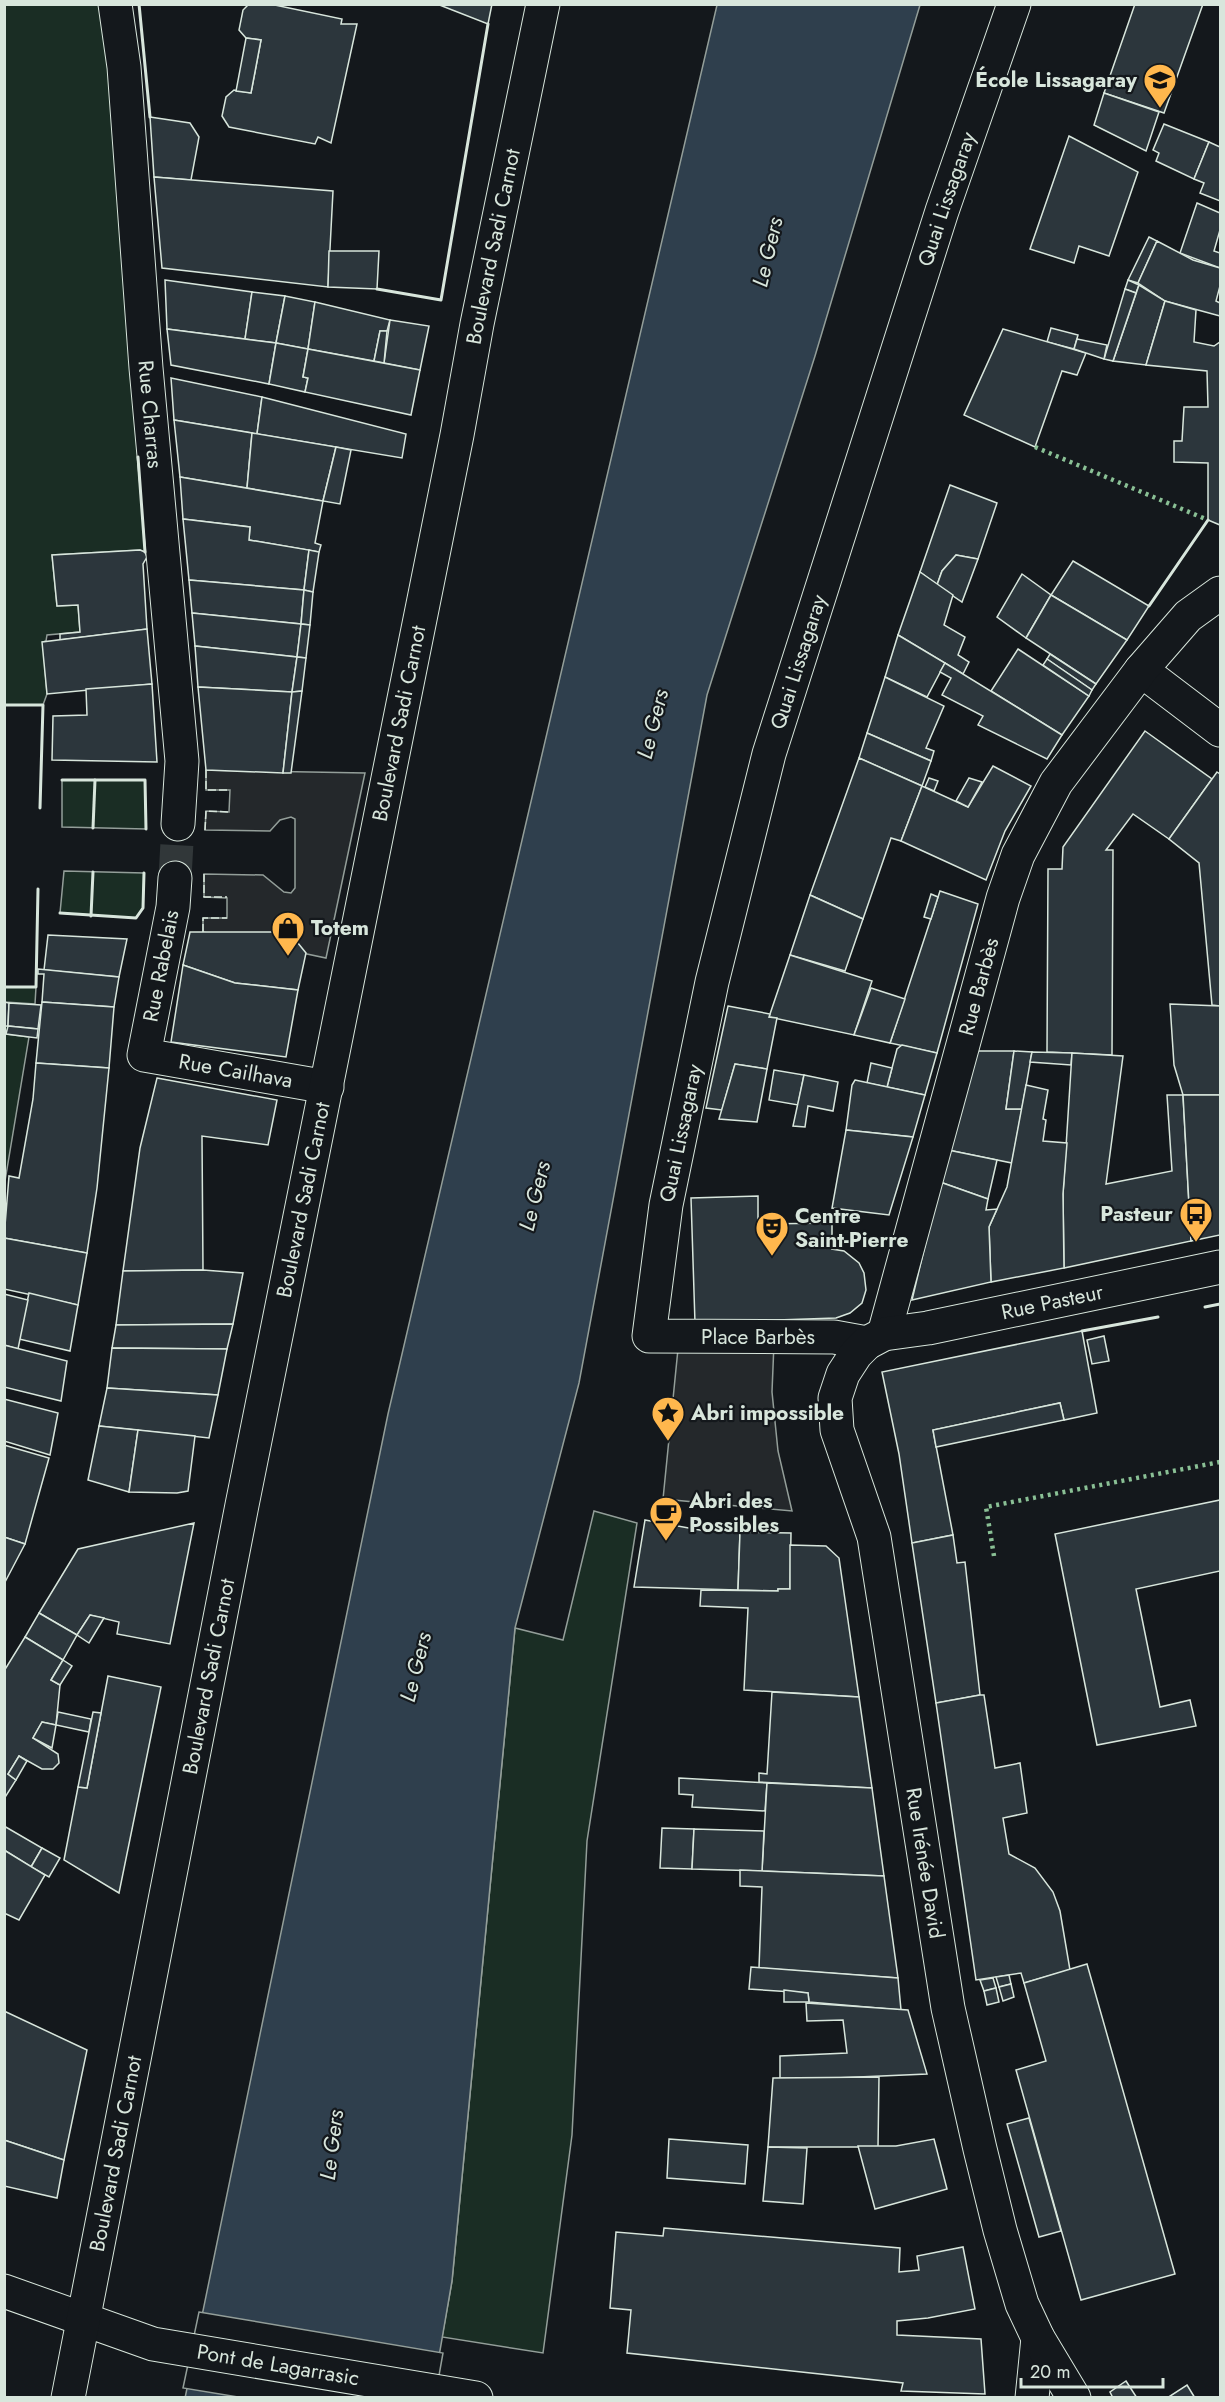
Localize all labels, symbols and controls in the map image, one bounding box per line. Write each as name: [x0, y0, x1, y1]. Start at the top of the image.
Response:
school or university icon: École Lissagaray: [1142, 62, 1178, 109]
place label: École Lissagaray: [975, 65, 1138, 95]
street label: Quai Lissagaray: [910, 127, 984, 270]
street label: Boulevard Sadi Carnot: [459, 146, 528, 347]
water label: Le Gers: [743, 214, 791, 290]
street label: Rue Charras: [130, 359, 170, 470]
street label: Quai Lissagaray: [763, 590, 834, 733]
street label: Boulevard Sadi Carnot: [365, 623, 433, 824]
water label: Le Gers: [628, 685, 676, 762]
street label: Rue Rabelais: [135, 907, 187, 1025]
shop icon: Totem: [270, 910, 306, 957]
place label: Totem: [311, 913, 369, 943]
street label: Rue Barbès: [951, 934, 1006, 1039]
street label: Rue Cailhava: [176, 1046, 295, 1096]
street label: Quai Lissagaray: [652, 1061, 710, 1205]
street label: Boulevard Sadi Carnot: [269, 1099, 338, 1300]
water label: Le Gers: [510, 1157, 558, 1234]
bus stop icon: Pasteur: [1178, 1196, 1214, 1243]
place label: Pasteur: [1100, 1199, 1173, 1229]
place label: Centre Saint-Pierre: [795, 1201, 909, 1255]
theatre icon: Centre Saint-Pierre: [754, 1210, 790, 1257]
street label: Rue Pasteur: [998, 1277, 1107, 1327]
street label: Place Barbès: [701, 1322, 815, 1352]
place icon: Abri impossible: [650, 1395, 686, 1442]
place label: Abri impossible: [690, 1398, 844, 1428]
place label: Abri des Possibles: [688, 1486, 779, 1540]
cafe icon: Abri des Possibles: [648, 1495, 684, 1542]
street label: Boulevard Sadi Carnot: [175, 1576, 242, 1777]
water label: Le Gers: [391, 1628, 439, 1705]
street label: Rue Irénée David: [898, 1785, 952, 1941]
street label: Boulevard Sadi Carnot: [82, 2053, 149, 2254]
water label: Le Gers: [311, 2108, 351, 2182]
street label: Pont de Lagarrasic: [195, 2337, 361, 2393]
scale bar: [1021, 2351, 1164, 2389]
text: 20 m: [1030, 2359, 1070, 2385]

